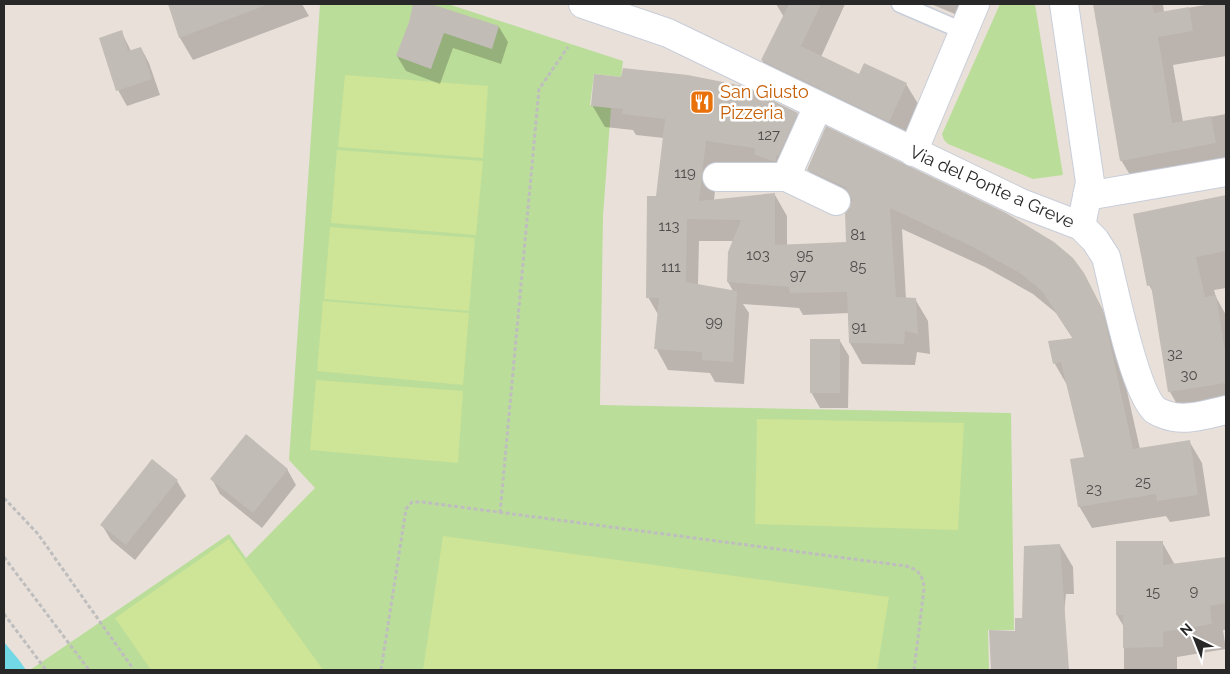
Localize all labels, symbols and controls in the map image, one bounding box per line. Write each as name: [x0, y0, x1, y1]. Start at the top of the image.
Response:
place label: San Giusto Pizzeria: [720, 81, 809, 123]
restaurant icon: San Giusto Pizzeria: [689, 89, 715, 115]
house number: 127: [758, 126, 780, 144]
street label: Via del Ponte a Greve: [907, 141, 1078, 232]
house number: 119: [674, 164, 696, 182]
house number: 113: [659, 217, 679, 235]
house number: 81: [850, 226, 866, 244]
house number: 103: [746, 246, 770, 264]
house number: 95: [797, 246, 813, 264]
house number: 111: [661, 258, 681, 276]
house number: 85: [849, 258, 867, 276]
house number: 97: [790, 266, 806, 284]
house number: 99: [705, 313, 723, 331]
house number: 91: [851, 318, 867, 336]
house number: 32: [1167, 345, 1183, 363]
house number: 30: [1180, 366, 1198, 384]
house number: 25: [1135, 473, 1151, 491]
house number: 23: [1086, 480, 1102, 498]
house number: 9: [1190, 582, 1199, 600]
house number: 15: [1146, 583, 1160, 601]
north arrow: [1170, 614, 1220, 664]
text: N: [1177, 620, 1195, 639]

